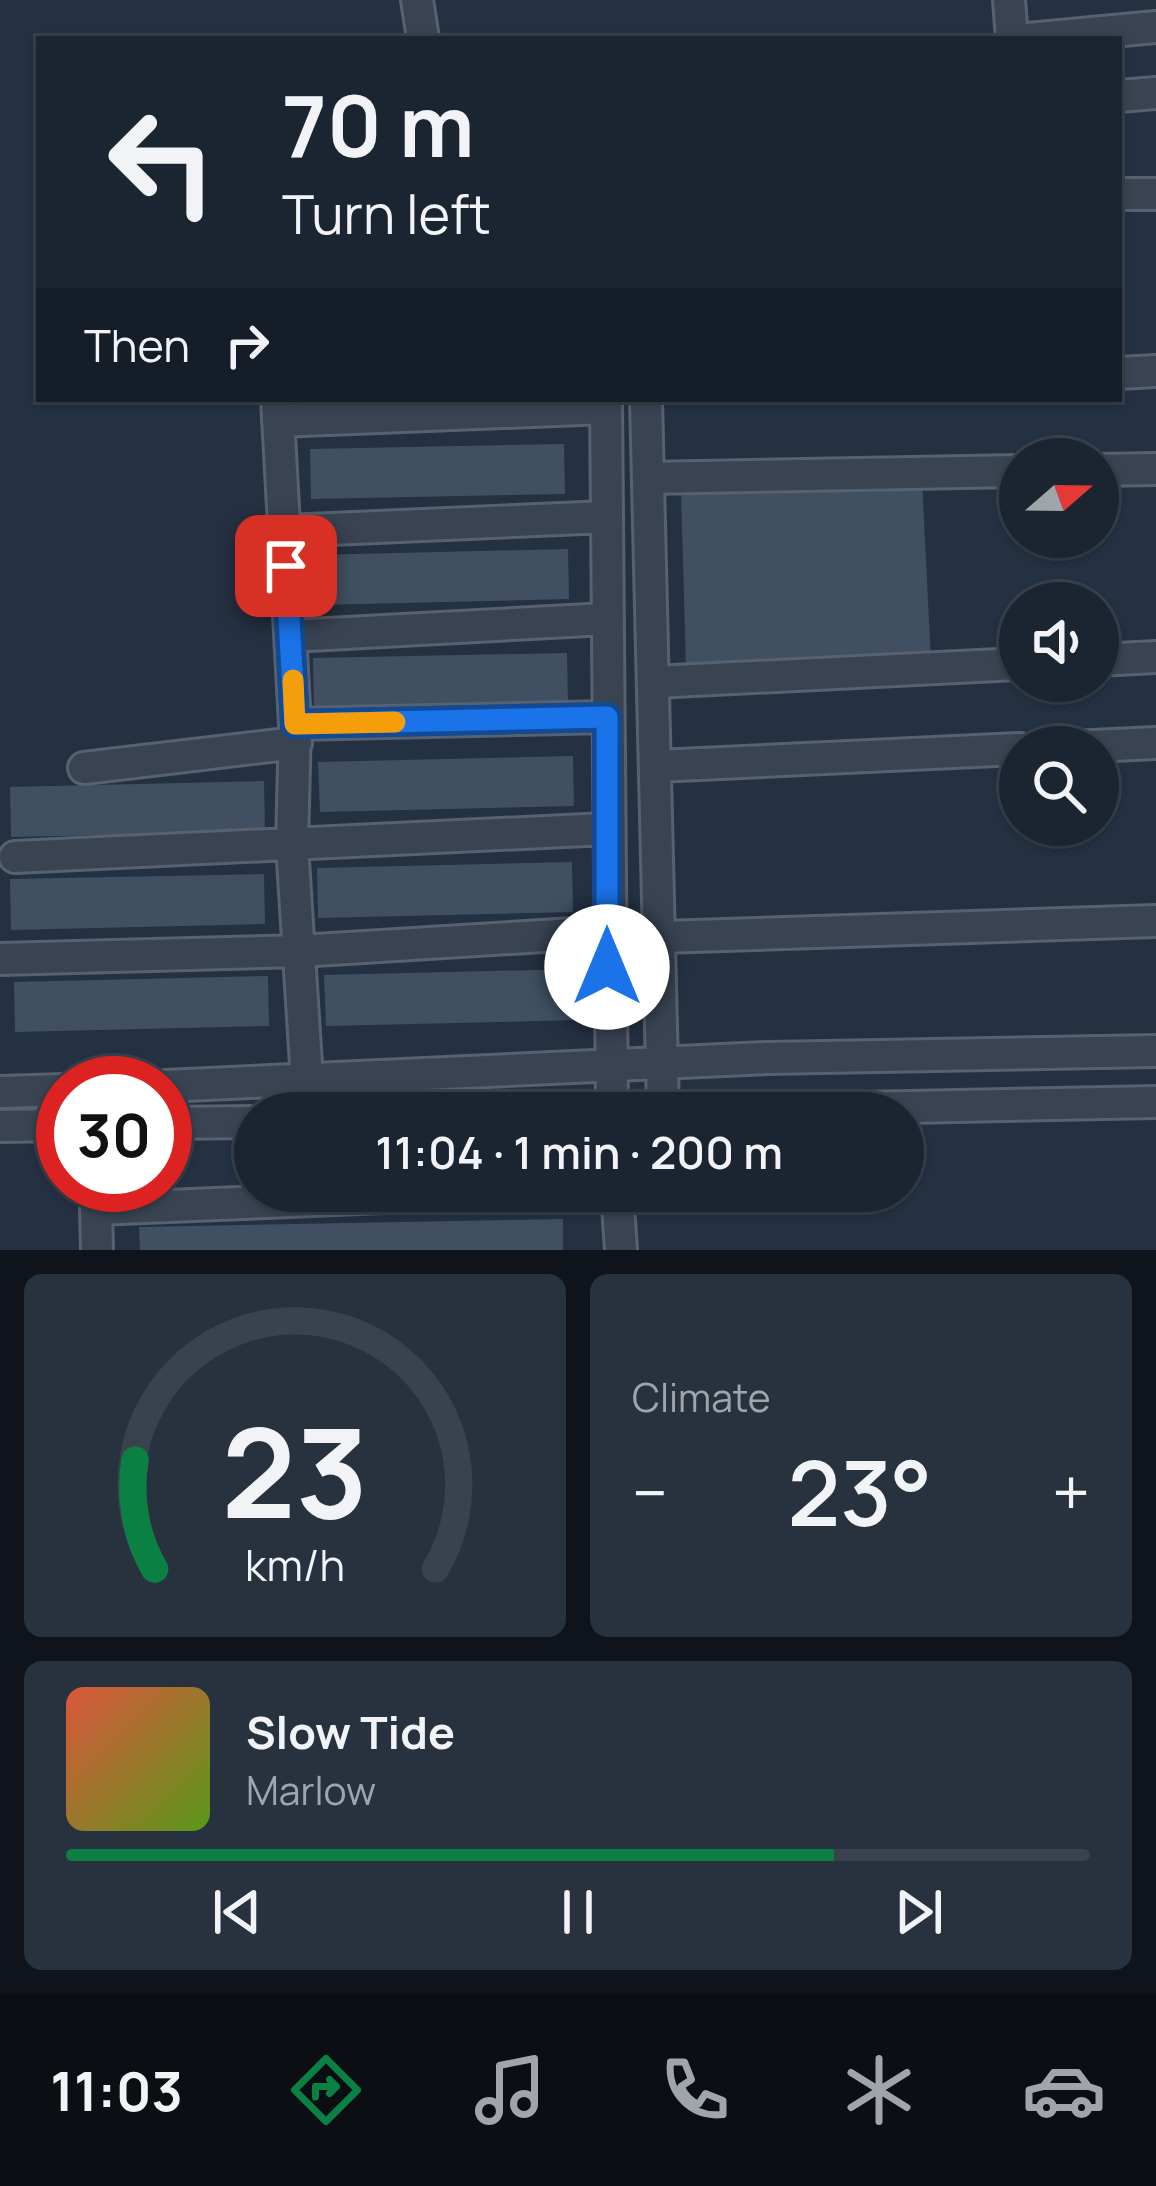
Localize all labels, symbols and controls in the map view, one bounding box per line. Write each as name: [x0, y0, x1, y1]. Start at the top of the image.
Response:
text: 70 m: [282, 67, 474, 182]
icon: left: [84, 84, 240, 240]
text: Turn left: [282, 176, 491, 250]
icon: right: [214, 312, 280, 378]
text: Then: [84, 314, 190, 376]
north arrow: [999, 438, 1119, 558]
map controls: [999, 438, 1119, 846]
pin: [235, 515, 337, 617]
icon: arrive: [253, 533, 319, 599]
button: sound: [999, 582, 1119, 702]
button: search: [999, 726, 1119, 846]
position arrow: [544, 904, 670, 1030]
speed limit sign: 30: [36, 1056, 192, 1212]
text: 11:04 · 1 min · 200 m: [375, 1121, 783, 1183]
text: Climate: [632, 1370, 771, 1424]
text: 23: [222, 1385, 368, 1555]
text: 23°: [787, 1430, 932, 1553]
text: −: [632, 1447, 668, 1537]
text: +: [1052, 1447, 1090, 1537]
text: km/h: [245, 1534, 345, 1593]
text: Slow Tide: [246, 1701, 455, 1763]
text: Marlow: [246, 1763, 376, 1817]
icon: previous: [204, 1879, 270, 1945]
icon: pause: [545, 1879, 611, 1945]
icon: next: [886, 1879, 952, 1945]
icon: directions: [284, 2048, 368, 2132]
icon: music: [468, 2048, 552, 2132]
icon: phone: [653, 2048, 737, 2132]
icon: climate: [837, 2048, 921, 2132]
icon: car: [1022, 2048, 1106, 2132]
text: 11:03: [50, 2053, 183, 2127]

